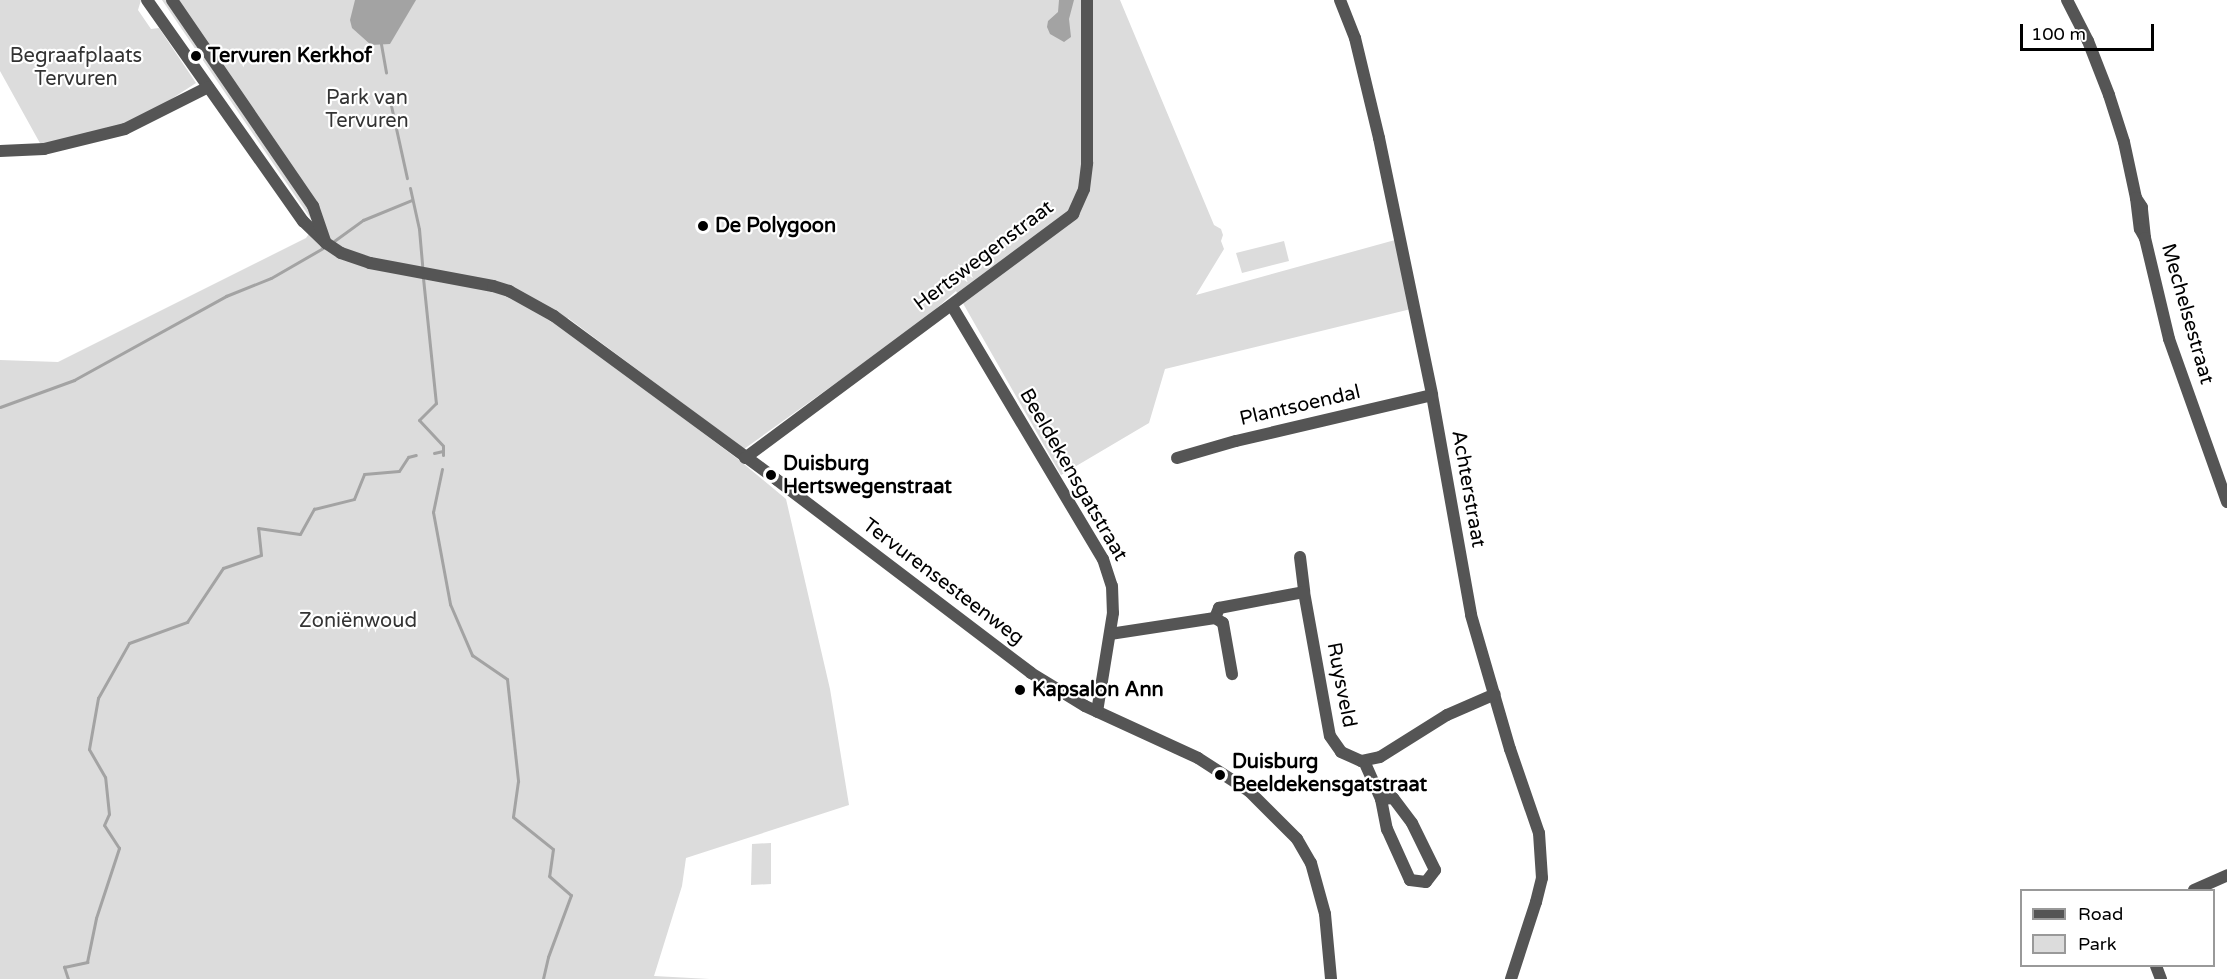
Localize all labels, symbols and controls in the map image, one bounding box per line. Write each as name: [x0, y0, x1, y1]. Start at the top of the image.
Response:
scale bar: [2023, 12, 2156, 50]
text: 100 m: [2031, 23, 2086, 45]
park label: Begraafplaats Tervuren: [10, 44, 142, 91]
place label: Tervuren Kerkhof: [208, 44, 372, 68]
marker: Tervuren Kerkhof: [189, 49, 203, 63]
park label: Park van Tervuren: [325, 86, 409, 133]
street label: Hertswegenstraat: [909, 196, 1059, 316]
place label: De Polygoon: [715, 214, 836, 238]
marker: De Polygoon: [696, 219, 710, 233]
street label: Mechelsestraat: [2155, 241, 2219, 387]
street label: Plantsoendal: [1237, 380, 1363, 432]
street label: Beeldekensgatstraat: [1014, 385, 1132, 565]
street label: Achterstraat: [1446, 429, 1490, 549]
place label: Duisburg Hertswegenstraat: [783, 452, 952, 499]
marker: Duisburg Hertswegenstraat: [764, 468, 778, 482]
street label: Tervurensesteenweg: [858, 514, 1028, 650]
park label: Zoniënwoud: [299, 609, 417, 633]
street label: Ruysveld: [1321, 640, 1361, 730]
place label: Kapsalon Ann: [1032, 678, 1164, 702]
marker: Kapsalon Ann: [1013, 683, 1027, 697]
place label: Duisburg Beeldekensgatstraat: [1232, 751, 1427, 798]
marker: Duisburg Beeldekensgatstraat: [1213, 768, 1227, 782]
legend: [2020, 889, 2215, 967]
text: Road: [2078, 903, 2123, 925]
text: Park: [2078, 933, 2116, 955]

